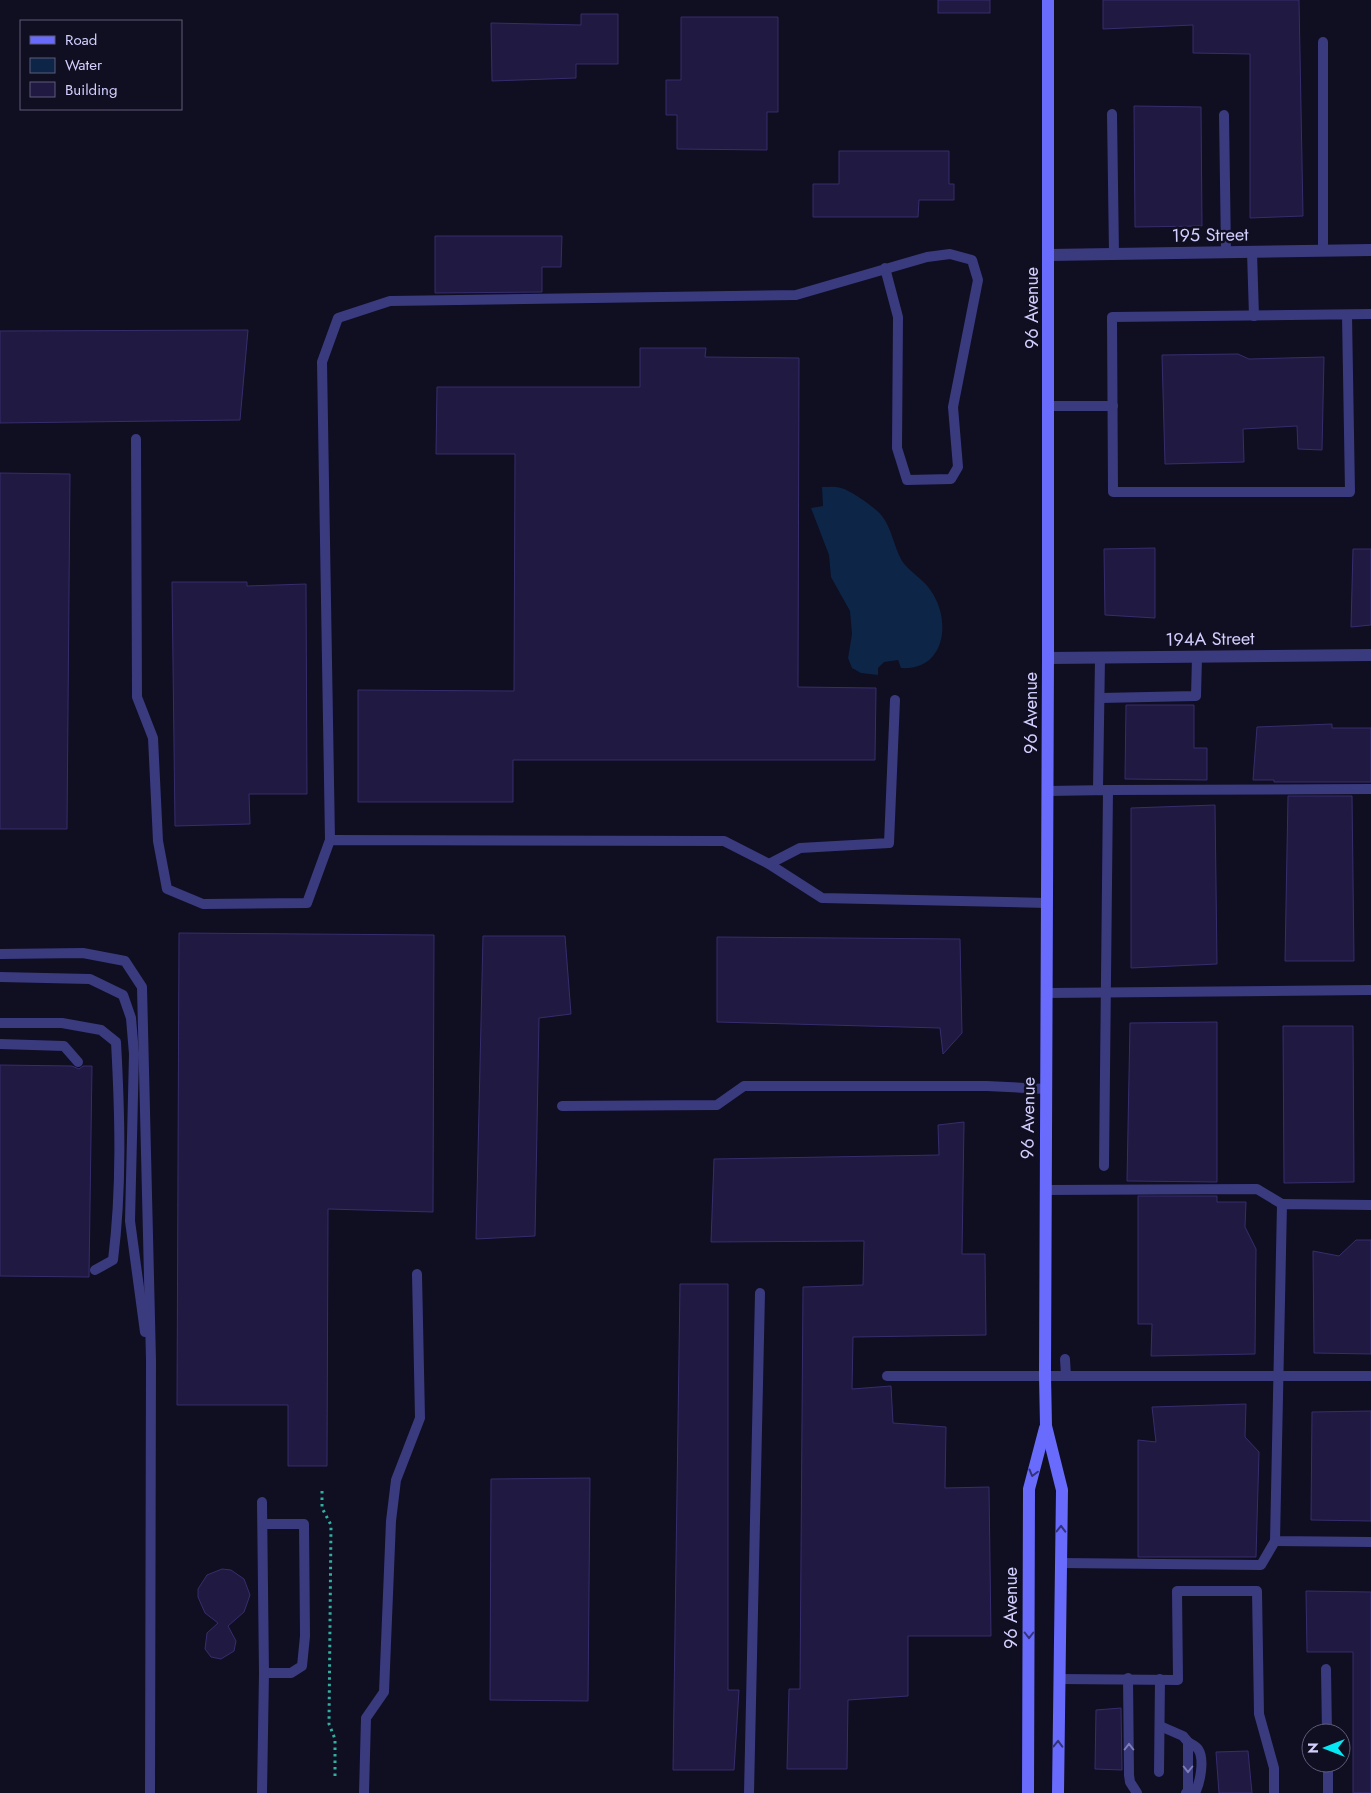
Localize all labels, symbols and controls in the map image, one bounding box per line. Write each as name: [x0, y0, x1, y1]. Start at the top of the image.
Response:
legend: [20, 20, 182, 110]
text: Road: [65, 29, 97, 51]
text: Water: [65, 54, 103, 76]
text: Building: [65, 79, 117, 101]
street label: 195 Street: [1171, 221, 1249, 249]
street label: 96 Avenue: [1019, 267, 1045, 349]
street label: 194A Street: [1165, 625, 1255, 653]
street label: 96 Avenue: [1018, 672, 1044, 754]
street label: 96 Avenue: [1014, 1077, 1042, 1159]
one-way arrow: [1029, 1468, 1039, 1476]
one-way arrow: [1056, 1525, 1066, 1533]
street label: 96 Avenue: [998, 1567, 1024, 1649]
one-way arrow: [1024, 1631, 1034, 1639]
north arrow: [1301, 1723, 1351, 1773]
one-way arrow: [1053, 1740, 1063, 1748]
text: N: [1303, 1742, 1323, 1754]
one-way arrow: [1124, 1743, 1134, 1750]
one-way arrow: [1183, 1766, 1193, 1773]

